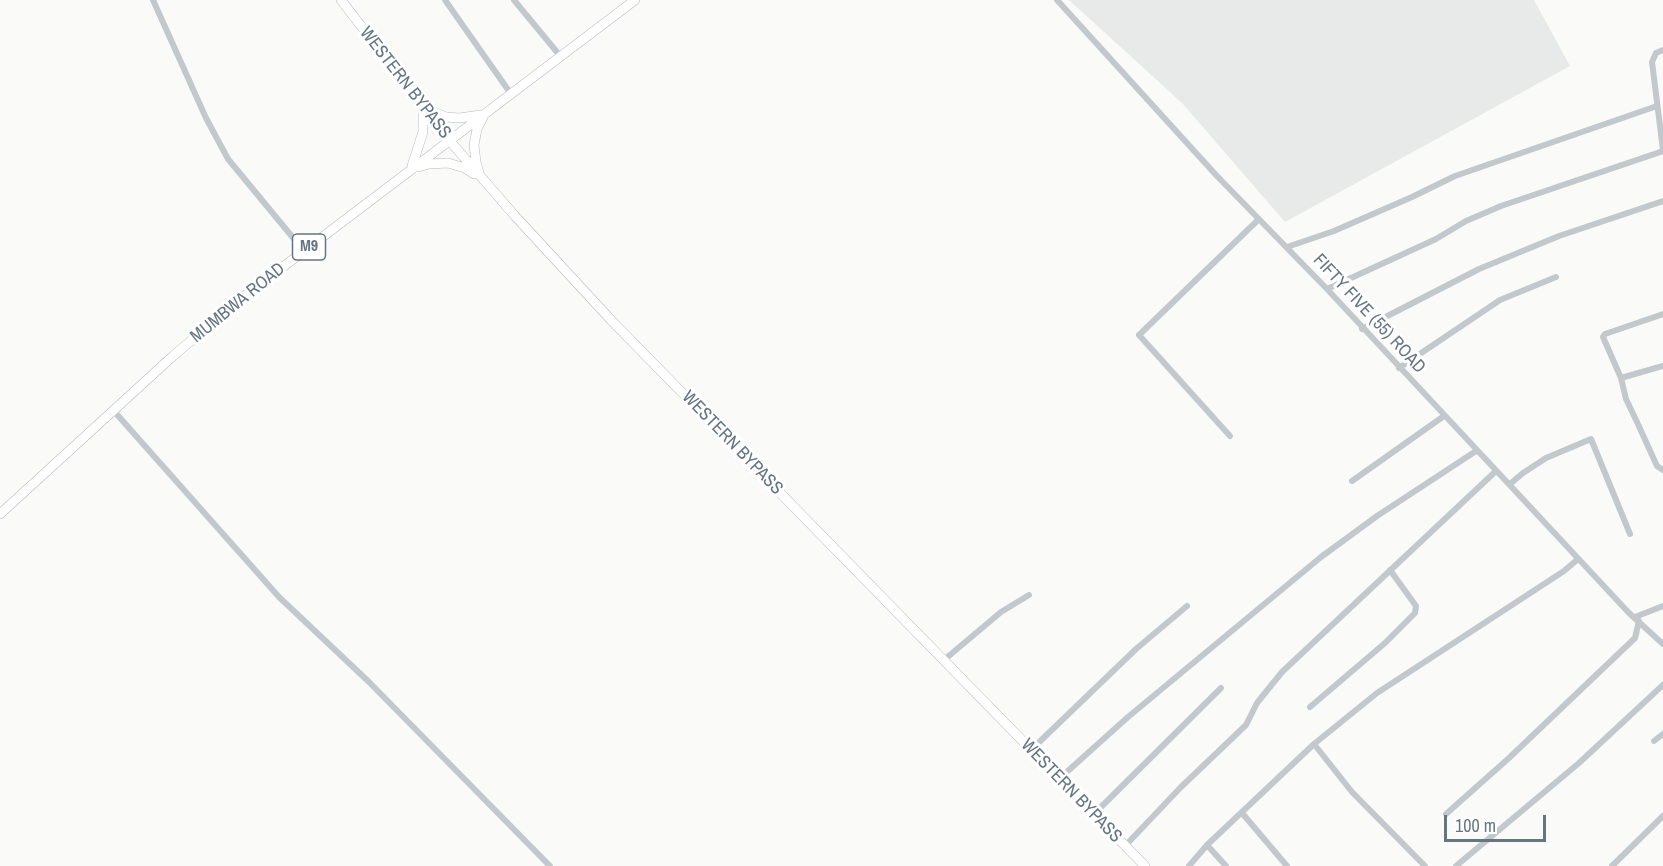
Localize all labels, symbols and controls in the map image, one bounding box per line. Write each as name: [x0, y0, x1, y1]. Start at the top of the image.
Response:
street label: WESTERN BYPASS: [355, 23, 455, 143]
road number: M9: [292, 234, 326, 260]
street label: FIFTY FIVE (55) ROAD: [1308, 250, 1430, 378]
street label: MUMBWA ROAD: [186, 258, 290, 348]
street label: WESTERN BYPASS: [677, 387, 787, 499]
street label: WESTERN BYPASS: [1016, 735, 1126, 847]
scale bar: [1447, 803, 1549, 841]
text: 100 m: [1455, 813, 1496, 838]

